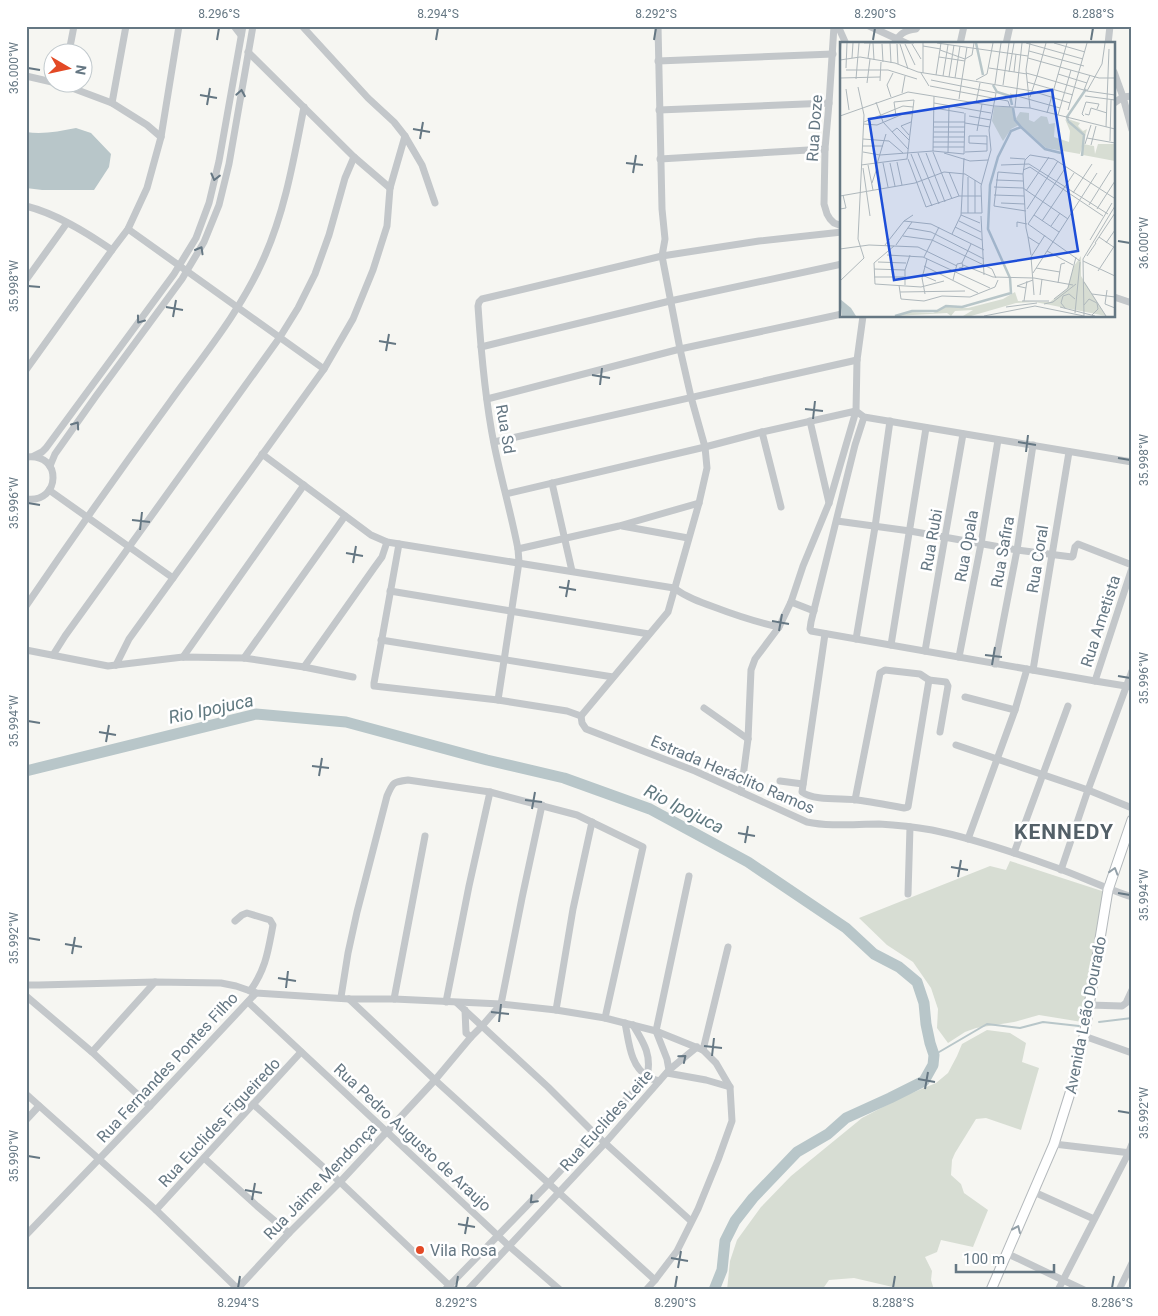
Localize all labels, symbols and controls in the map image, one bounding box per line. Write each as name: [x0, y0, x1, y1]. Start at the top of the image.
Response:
text: 8.296°S: [198, 7, 240, 21]
text: 8.294°S: [417, 7, 459, 21]
text: 8.292°S: [635, 7, 677, 21]
text: 8.290°S: [854, 7, 896, 21]
text: 8.288°S: [1072, 7, 1114, 21]
text: 36.000°W: [7, 42, 21, 94]
north arrow: [42, 42, 92, 92]
inset map: [840, 42, 1116, 318]
text: N: [72, 64, 90, 76]
one-way arrow: [235, 89, 245, 98]
street label: Rua Doze: [803, 94, 826, 162]
one-way arrow: [211, 173, 221, 181]
text: 36.000°W: [1137, 217, 1151, 269]
one-way arrow: [194, 246, 204, 255]
text: 35.998°W: [7, 260, 21, 312]
one-way arrow: [137, 314, 146, 323]
street label: Rua Sd: [492, 403, 519, 455]
one-way arrow: [70, 421, 79, 431]
text: 35.998°W: [1137, 434, 1151, 486]
text: 35.996°W: [7, 477, 21, 529]
street label: Rua Rubi: [917, 507, 946, 573]
street label: Rua Opala: [951, 509, 982, 584]
street label: Rua Safira: [987, 515, 1018, 589]
street label: Rua Coral: [1023, 524, 1052, 594]
street label: Rua Ametista: [1077, 573, 1124, 670]
text: 35.996°W: [1137, 652, 1151, 704]
water label: Rio Ipojuca: [166, 689, 255, 728]
text: 35.994°W: [7, 695, 21, 747]
street label: Estrada Heráclito Ramos: [648, 731, 818, 818]
water label: Rio Ipojuca: [641, 780, 727, 838]
district label: KENNEDY: [1014, 820, 1114, 844]
one-way arrow: [1109, 867, 1119, 876]
text: 35.994°W: [1137, 869, 1151, 921]
text: 35.992°W: [7, 912, 21, 964]
street label: Avenida Leão Dourado: [1061, 935, 1110, 1095]
street label: Rua Fernandes Pontes Filho: [93, 988, 242, 1146]
street label: Rua Euclides Figueiredo: [155, 1054, 284, 1191]
one-way arrow: [677, 1056, 686, 1064]
street label: Rua Pedro Augusto de Araujo: [330, 1059, 495, 1215]
street label: Rua Euclides Leite: [556, 1066, 657, 1175]
text: 35.992°W: [1137, 1087, 1151, 1139]
street label: Rua Jaime Mendonça: [260, 1119, 381, 1244]
text: 35.990°W: [7, 1130, 21, 1182]
one-way arrow: [529, 1194, 538, 1203]
one-way arrow: [1011, 1225, 1022, 1234]
place label: Vila Rosa: [430, 1241, 497, 1260]
scale bar: [956, 1241, 1053, 1273]
marker: Vila Rosa: [414, 1244, 426, 1256]
text: 100 m: [963, 1250, 1005, 1268]
text: 8.294°S: [217, 1296, 259, 1310]
text: 8.292°S: [435, 1296, 477, 1310]
text: 8.290°S: [654, 1296, 696, 1310]
text: 8.288°S: [872, 1296, 914, 1310]
text: 8.286°S: [1091, 1296, 1133, 1310]

